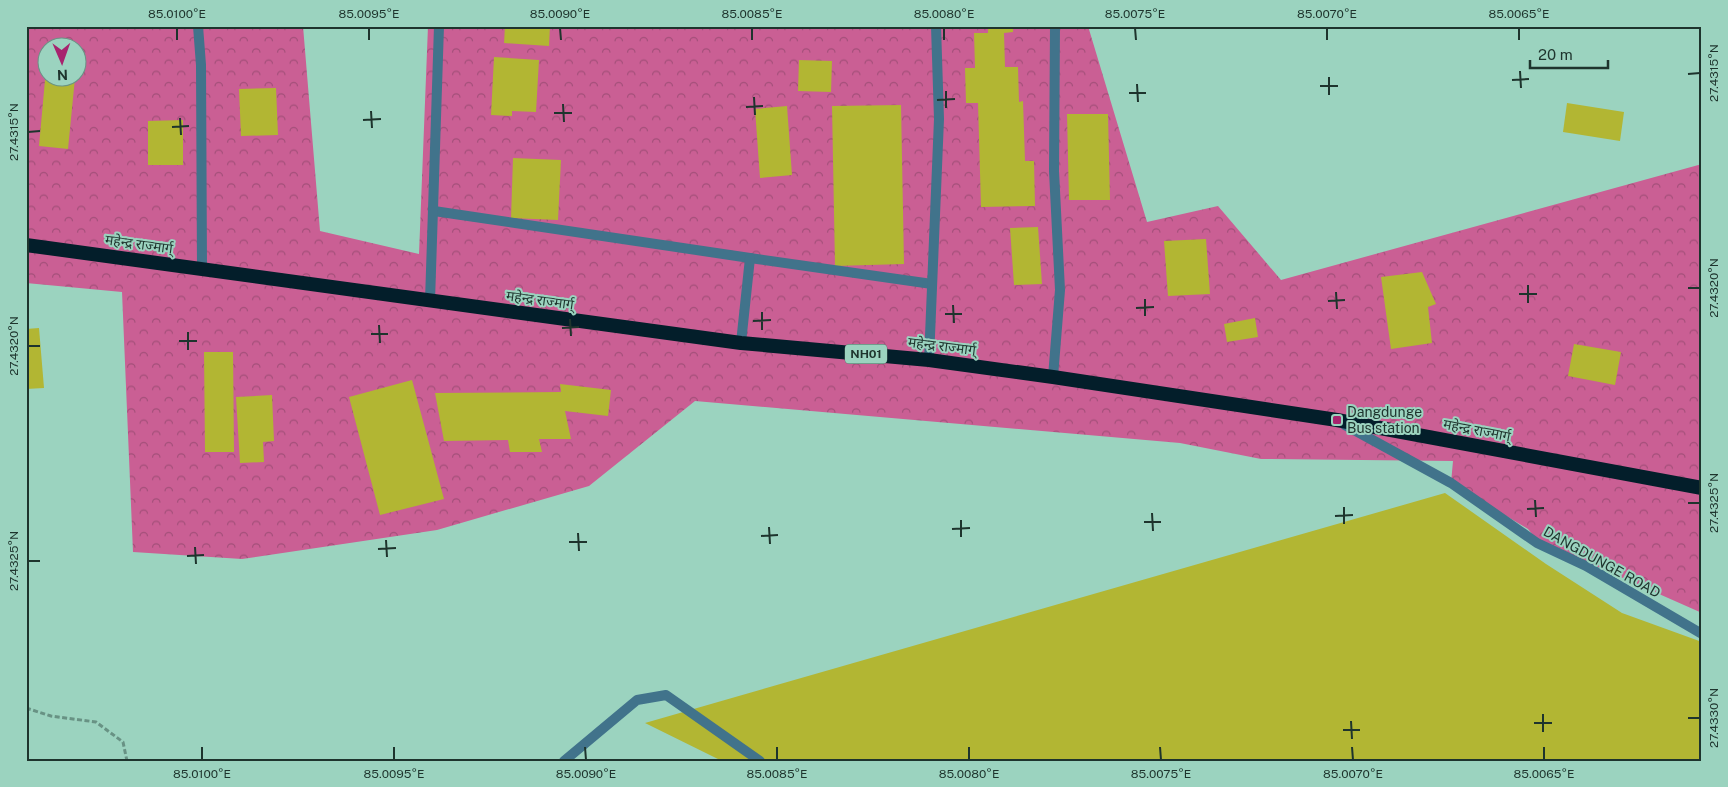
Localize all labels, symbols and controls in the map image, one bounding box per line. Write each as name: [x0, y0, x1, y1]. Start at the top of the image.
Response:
text: 85.0100°E: [148, 7, 206, 21]
text: 85.0095°E: [339, 7, 399, 21]
text: 85.0090°E: [530, 7, 590, 21]
text: 85.0085°E: [721, 7, 783, 21]
text: 85.0080°E: [914, 7, 974, 21]
text: 85.0075°E: [1105, 7, 1165, 21]
text: 85.0070°E: [1297, 7, 1357, 21]
text: 85.0065°E: [1489, 7, 1549, 21]
north arrow: [38, 38, 88, 88]
scale bar: [1530, 38, 1608, 70]
text: 27.4315°N: [1707, 44, 1721, 102]
text: 20 m: [1538, 46, 1573, 63]
text: N: [57, 67, 68, 83]
text: 27.4315°N: [7, 103, 21, 161]
street label: महेन्द्र राज्मार्ग्: [104, 230, 176, 259]
text: 27.4320°N: [1707, 258, 1721, 318]
street label: महेन्द्र राज्मार्ग्: [505, 286, 577, 315]
text: 27.4320°N: [7, 316, 21, 376]
street label: महेन्द्र राज्मार्ग्: [907, 333, 979, 360]
road number: NH01: [845, 344, 887, 364]
place label: Dangdunge Bus station: [1347, 404, 1422, 436]
marker: Dangdunge Bus station: [1331, 414, 1343, 426]
street label: महेन्द्र राज्मार्ग्: [1442, 415, 1514, 447]
text: 27.4325°N: [1707, 473, 1721, 533]
street label: DANGDUNGE ROAD: [1541, 523, 1663, 601]
text: 27.4325°N: [7, 531, 21, 591]
text: 27.4330°N: [1707, 688, 1721, 748]
text: 85.0100°E: [173, 767, 231, 781]
text: 85.0095°E: [364, 767, 424, 781]
text: 85.0090°E: [556, 767, 616, 781]
text: 85.0085°E: [746, 767, 808, 781]
text: 85.0080°E: [939, 767, 999, 781]
text: 85.0075°E: [1131, 767, 1191, 781]
text: 85.0070°E: [1323, 767, 1383, 781]
text: 85.0065°E: [1514, 767, 1574, 781]

